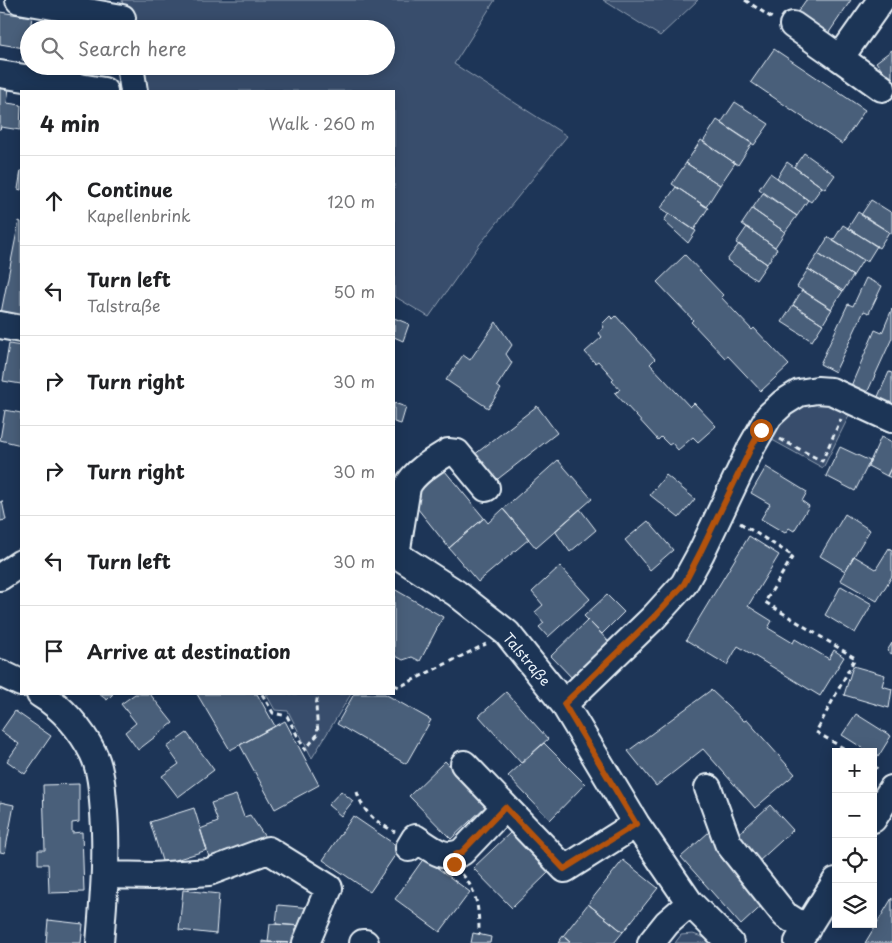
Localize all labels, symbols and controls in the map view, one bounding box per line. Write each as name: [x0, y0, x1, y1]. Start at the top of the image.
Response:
search box: [20, 20, 395, 75]
icon: search: [38, 34, 66, 62]
text: Search here: [78, 34, 187, 62]
text: 4 min: [40, 107, 100, 139]
text: Walk · 260 m: [269, 111, 375, 135]
text: Continue: [87, 175, 173, 203]
icon: ahead: [40, 187, 68, 215]
text: 120 m: [328, 189, 375, 213]
text: Kapellenbrink: [87, 203, 191, 227]
text: Turn left: [87, 265, 171, 293]
icon: left: [40, 277, 68, 305]
text: 50 m: [334, 279, 375, 303]
text: Talstraße: [87, 293, 161, 317]
icon: right: [40, 367, 68, 395]
text: Turn right: [87, 367, 185, 395]
text: 30 m: [333, 369, 375, 393]
route start: [750, 419, 773, 442]
icon: right: [40, 457, 68, 485]
text: Turn right: [87, 457, 185, 485]
text: 30 m: [333, 459, 375, 483]
icon: left: [40, 547, 68, 575]
text: Turn left: [87, 547, 171, 575]
text: 30 m: [333, 549, 375, 573]
street label: Talstraße: [498, 628, 556, 690]
icon: arrive: [40, 637, 68, 665]
text: Arrive at destination: [87, 637, 291, 665]
map controls: [832, 748, 877, 928]
button: +: [832, 748, 877, 793]
button: −: [832, 793, 877, 838]
button: locate: [832, 838, 877, 883]
route end: [443, 853, 466, 876]
button: layers: [832, 883, 877, 928]

